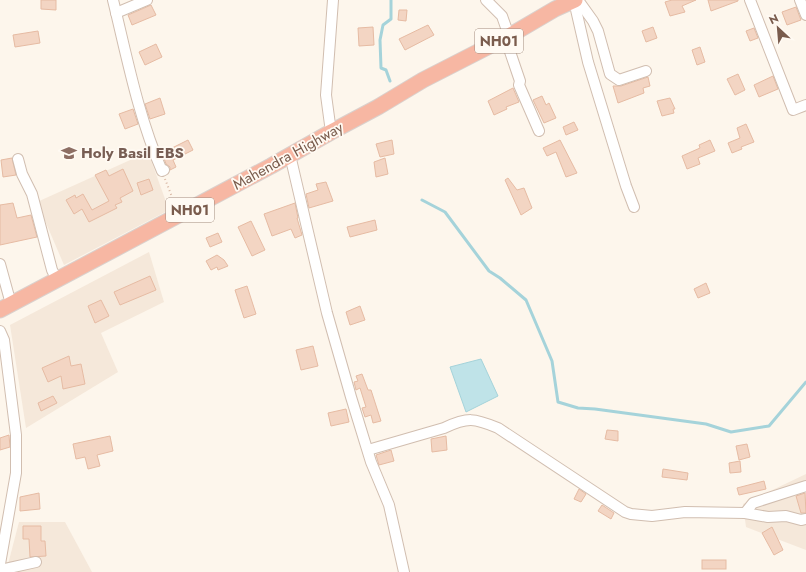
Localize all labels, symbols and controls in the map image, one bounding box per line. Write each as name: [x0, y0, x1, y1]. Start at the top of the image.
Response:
north arrow: [758, 8, 798, 48]
text: N: [766, 10, 781, 28]
road number: NH01: [475, 29, 523, 53]
street label: Mahendra Highway: [229, 116, 348, 195]
place label: Holy Basil EBS: [81, 142, 184, 164]
school or university icon: Holy Basil EBS: [60, 144, 78, 162]
road number: NH01: [166, 198, 214, 222]

